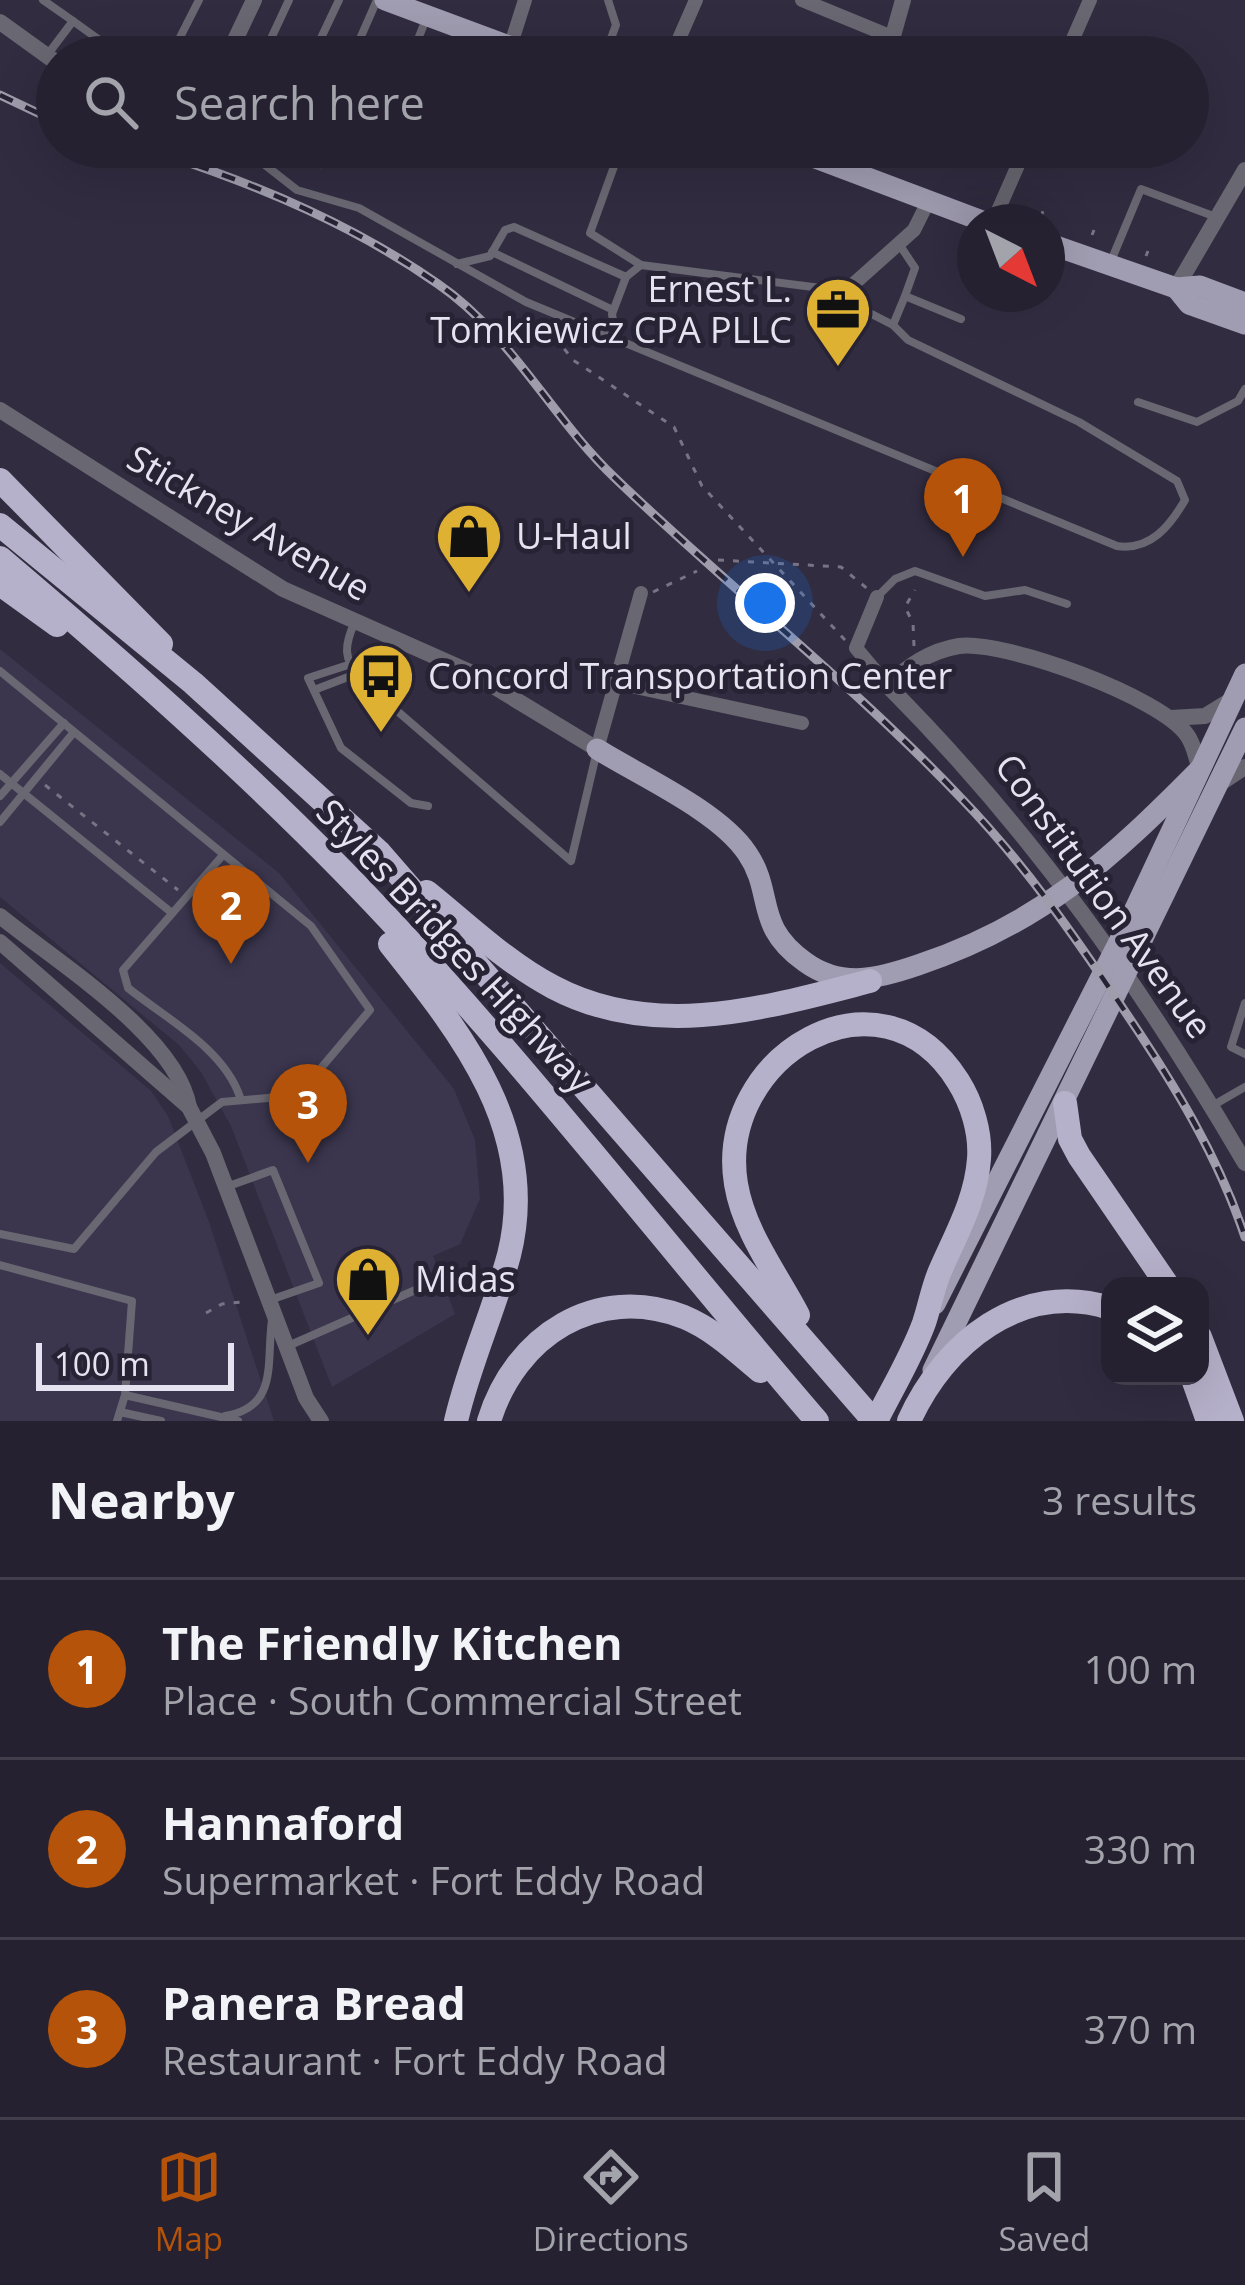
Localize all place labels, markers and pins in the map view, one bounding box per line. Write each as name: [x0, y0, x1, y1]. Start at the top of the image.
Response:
place label: Ernest L. Tomkiewicz CPA PLLC: [430, 264, 792, 354]
office icon: Ernest L. Tomkiewicz CPA PLLC: [803, 275, 873, 369]
pin: 1: [924, 458, 1002, 557]
shop icon: U-Haul: [434, 501, 504, 595]
place label: U-Haul: [516, 511, 632, 560]
bus stop icon: Concord Transportation Center: [346, 641, 416, 735]
place label: Concord Transportation Center: [428, 651, 952, 700]
pin: 2: [192, 865, 270, 964]
pin: 3: [269, 1064, 347, 1163]
shop icon: Midas: [333, 1244, 403, 1338]
place label: Midas: [415, 1254, 516, 1303]

